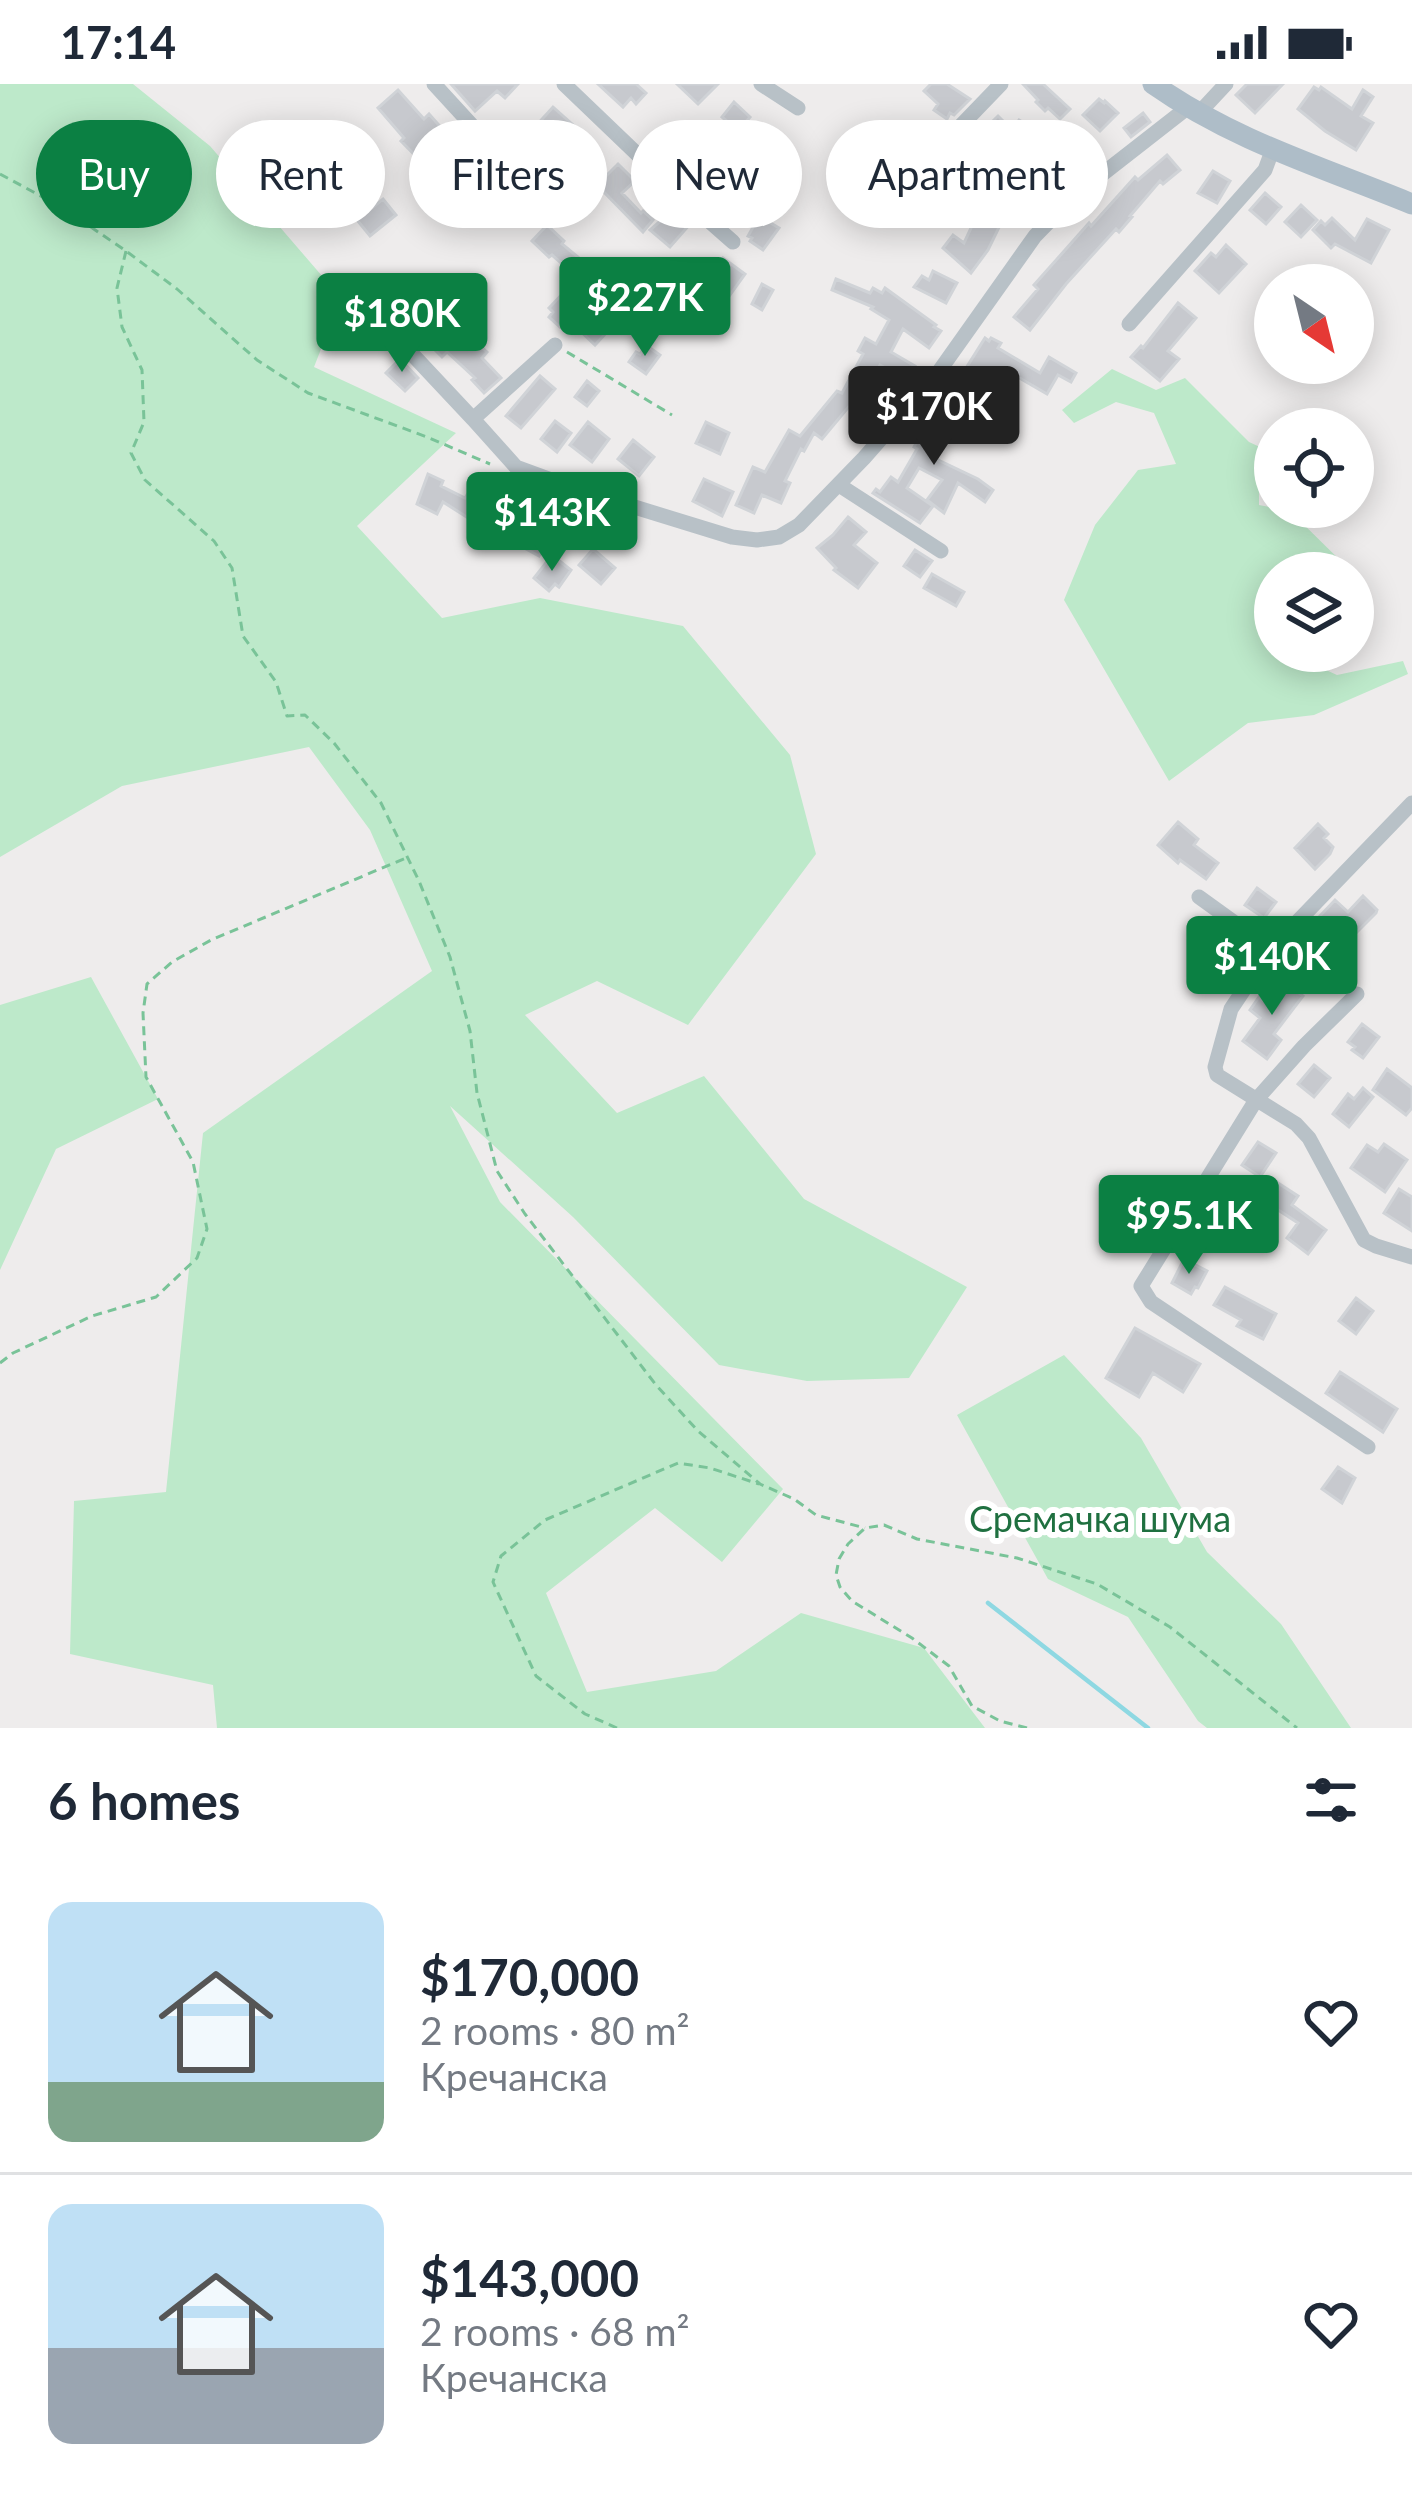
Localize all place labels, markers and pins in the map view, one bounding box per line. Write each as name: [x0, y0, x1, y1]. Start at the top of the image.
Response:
pin: $227K: [561, 257, 729, 359]
pin: $180K: [318, 273, 486, 375]
pin: $170K: [850, 366, 1018, 468]
pin: $143K: [468, 472, 636, 574]
pin: $140K: [1188, 916, 1356, 1018]
pin: $95.1K: [1091, 1175, 1287, 1277]

